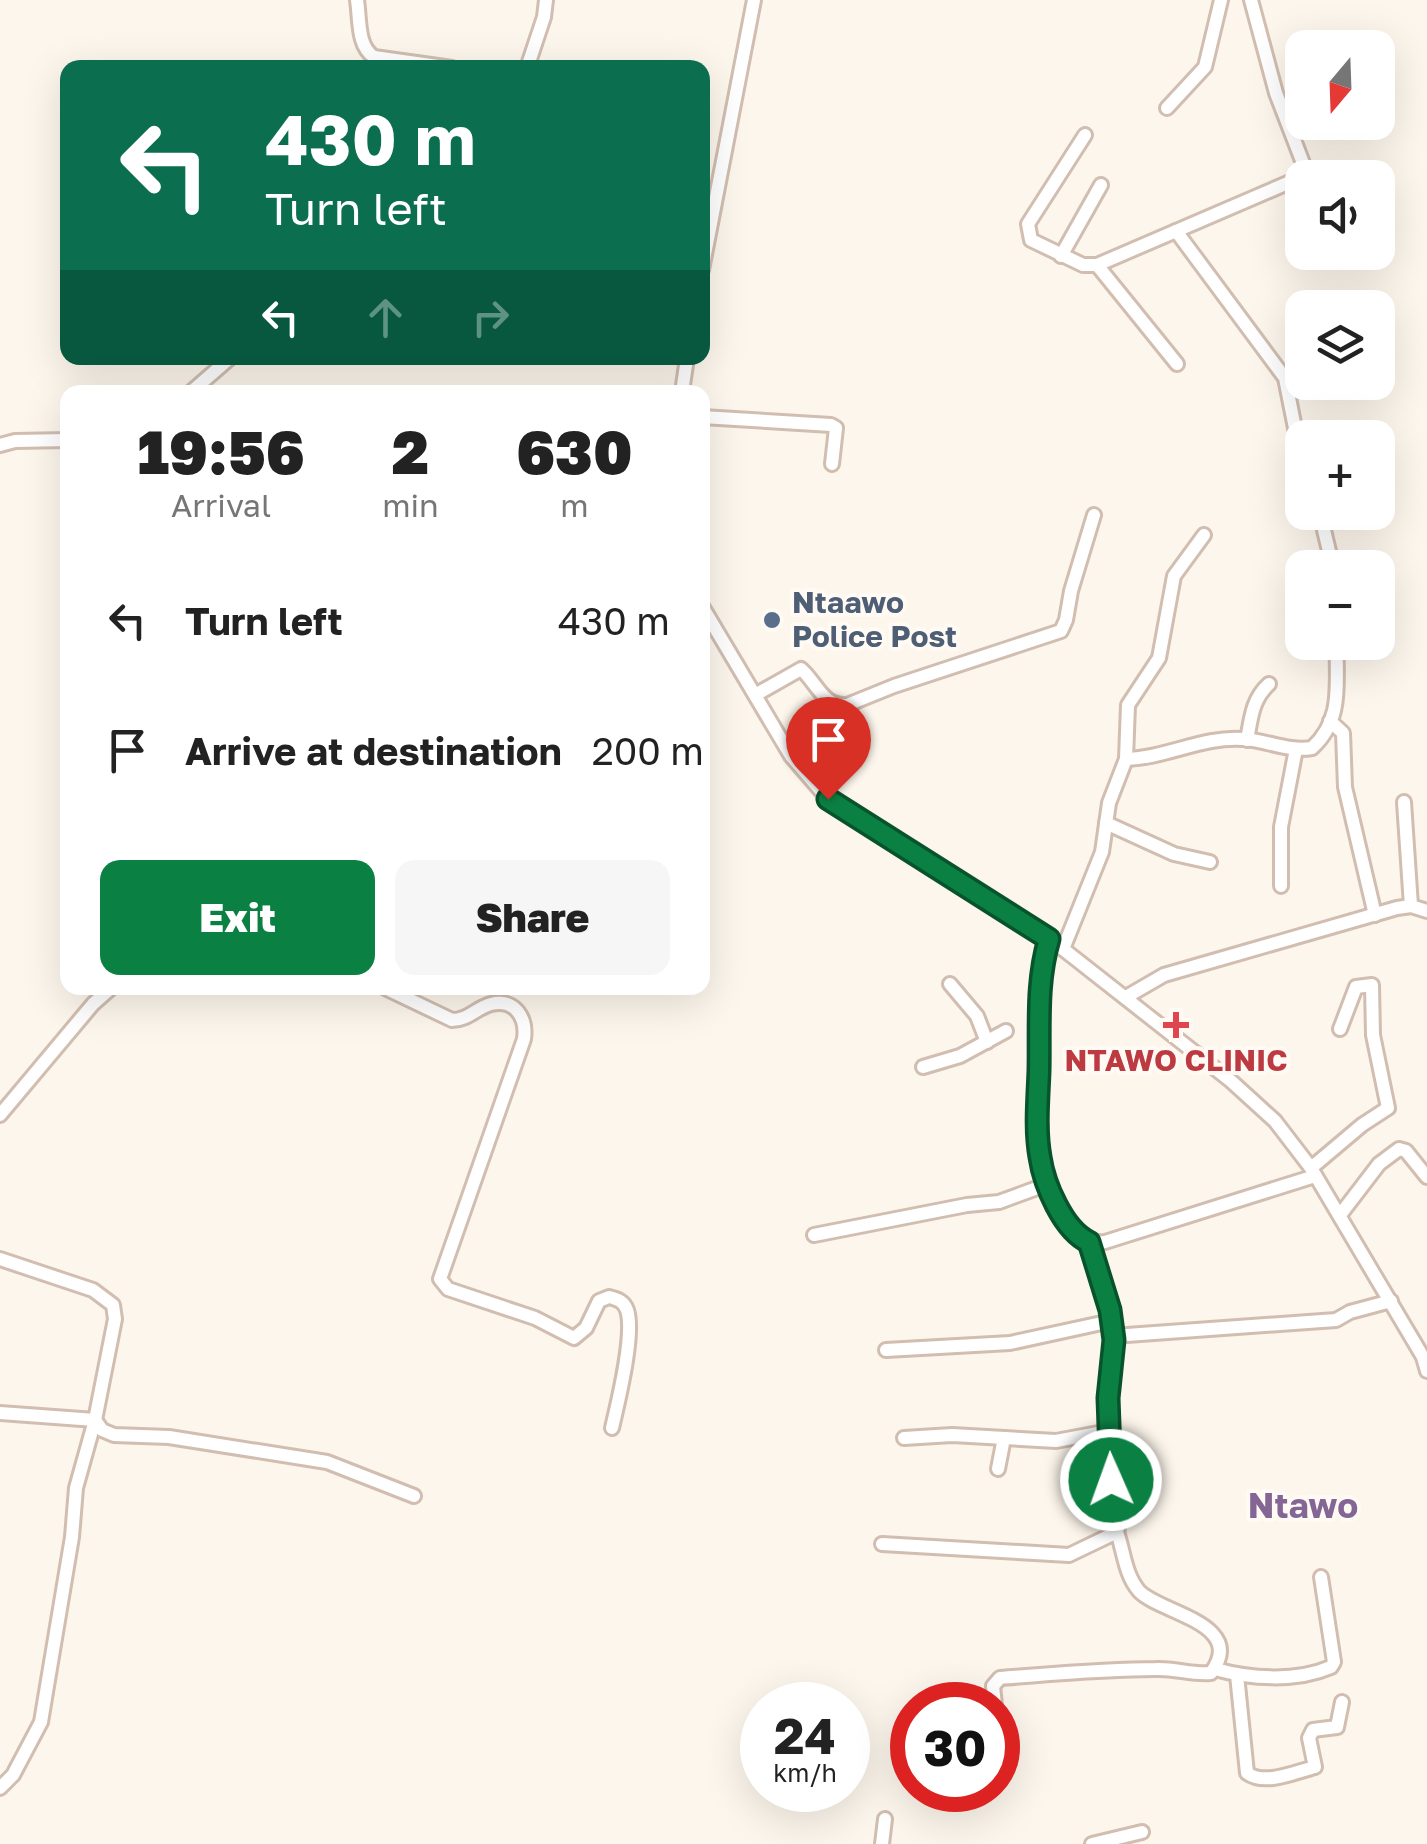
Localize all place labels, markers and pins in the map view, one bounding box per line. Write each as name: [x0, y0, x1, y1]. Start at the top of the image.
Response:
place label: Ntaawo Police Post: [792, 584, 957, 654]
marker: Ntaawo Police Post: [761, 609, 783, 631]
pin: [786, 697, 871, 800]
marker: NTAWO CLINIC: [1163, 1012, 1189, 1038]
place label: NTAWO CLINIC: [1064, 1042, 1288, 1078]

